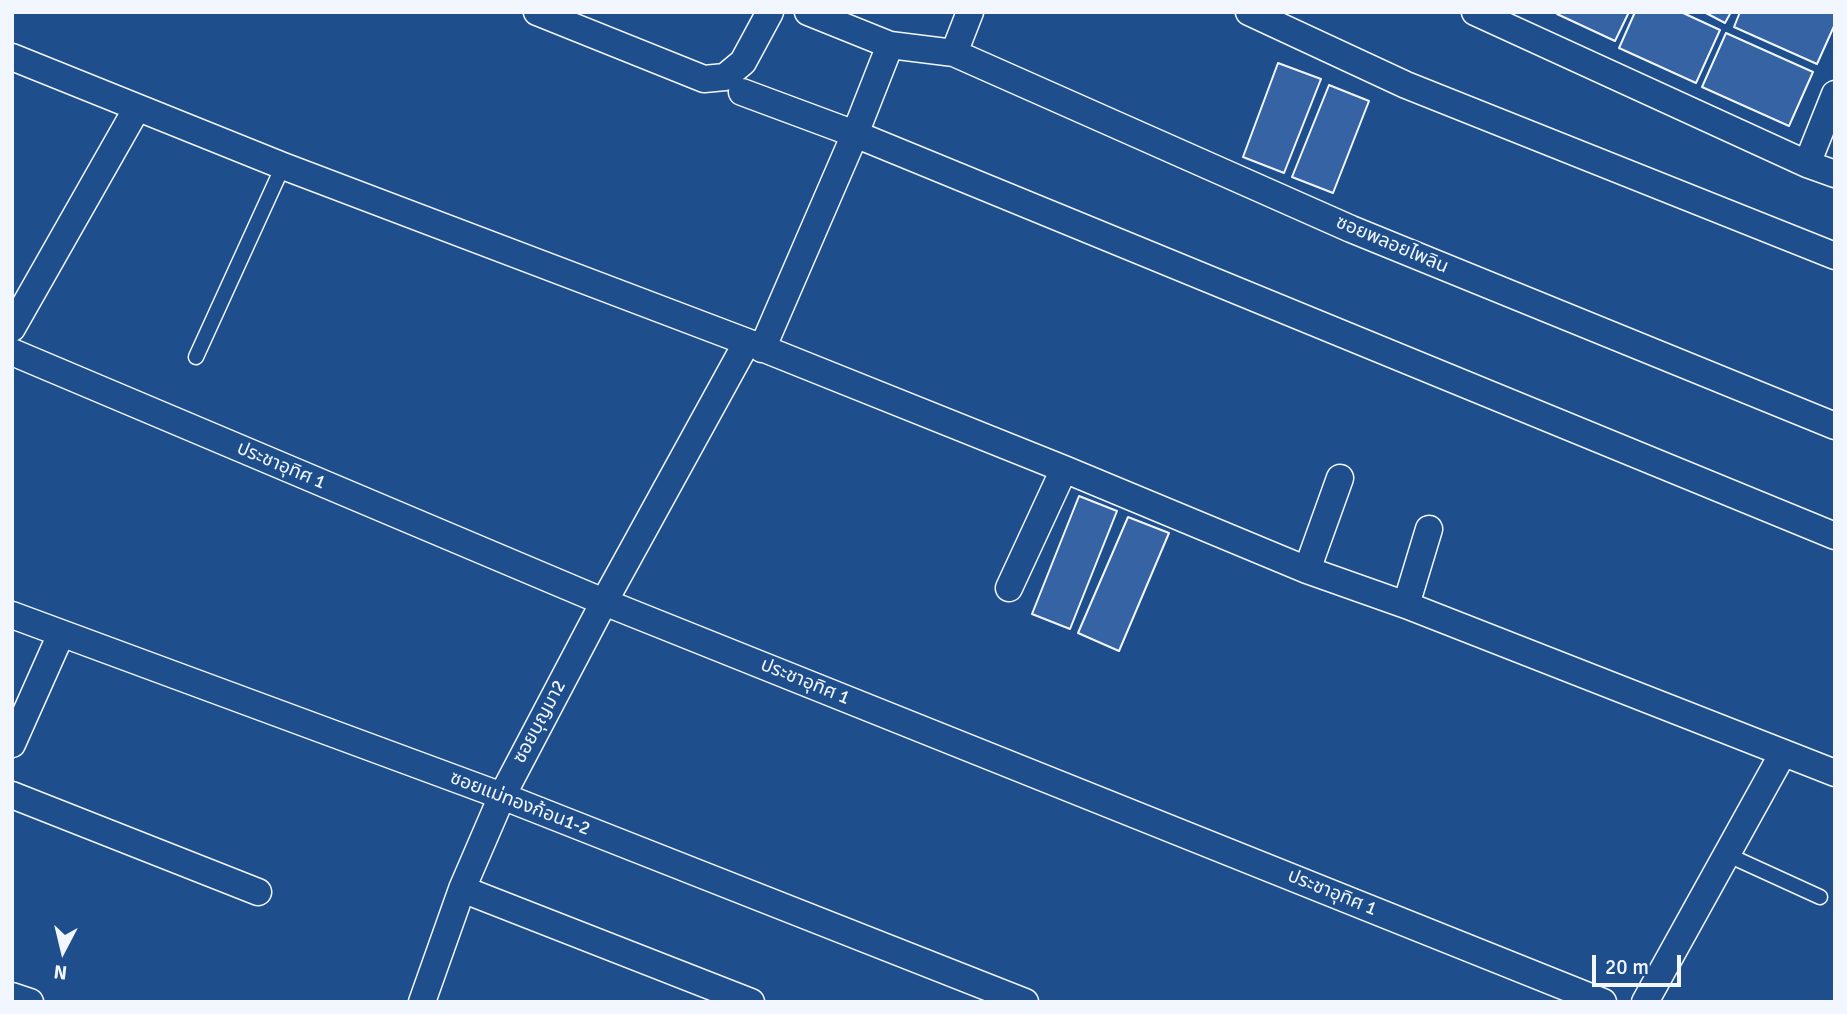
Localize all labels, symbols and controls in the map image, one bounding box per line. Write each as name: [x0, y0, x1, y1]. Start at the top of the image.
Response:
street label: ซอยพลอยไพลิน: [1332, 211, 1452, 279]
street label: ประชาอุทิศ 1: [233, 437, 329, 495]
street label: ประชาอุทิศ 1: [757, 654, 853, 710]
street label: ซอยบุญมา2: [509, 676, 571, 768]
street label: ซอยแม่ทองก้อน1-2: [447, 767, 593, 841]
street label: ประชาอุทิศ 1: [1284, 865, 1380, 921]
north arrow: [28, 916, 98, 986]
scale bar: [1595, 940, 1684, 984]
text: 20 m: [1605, 954, 1649, 980]
text: N: [52, 959, 68, 985]

